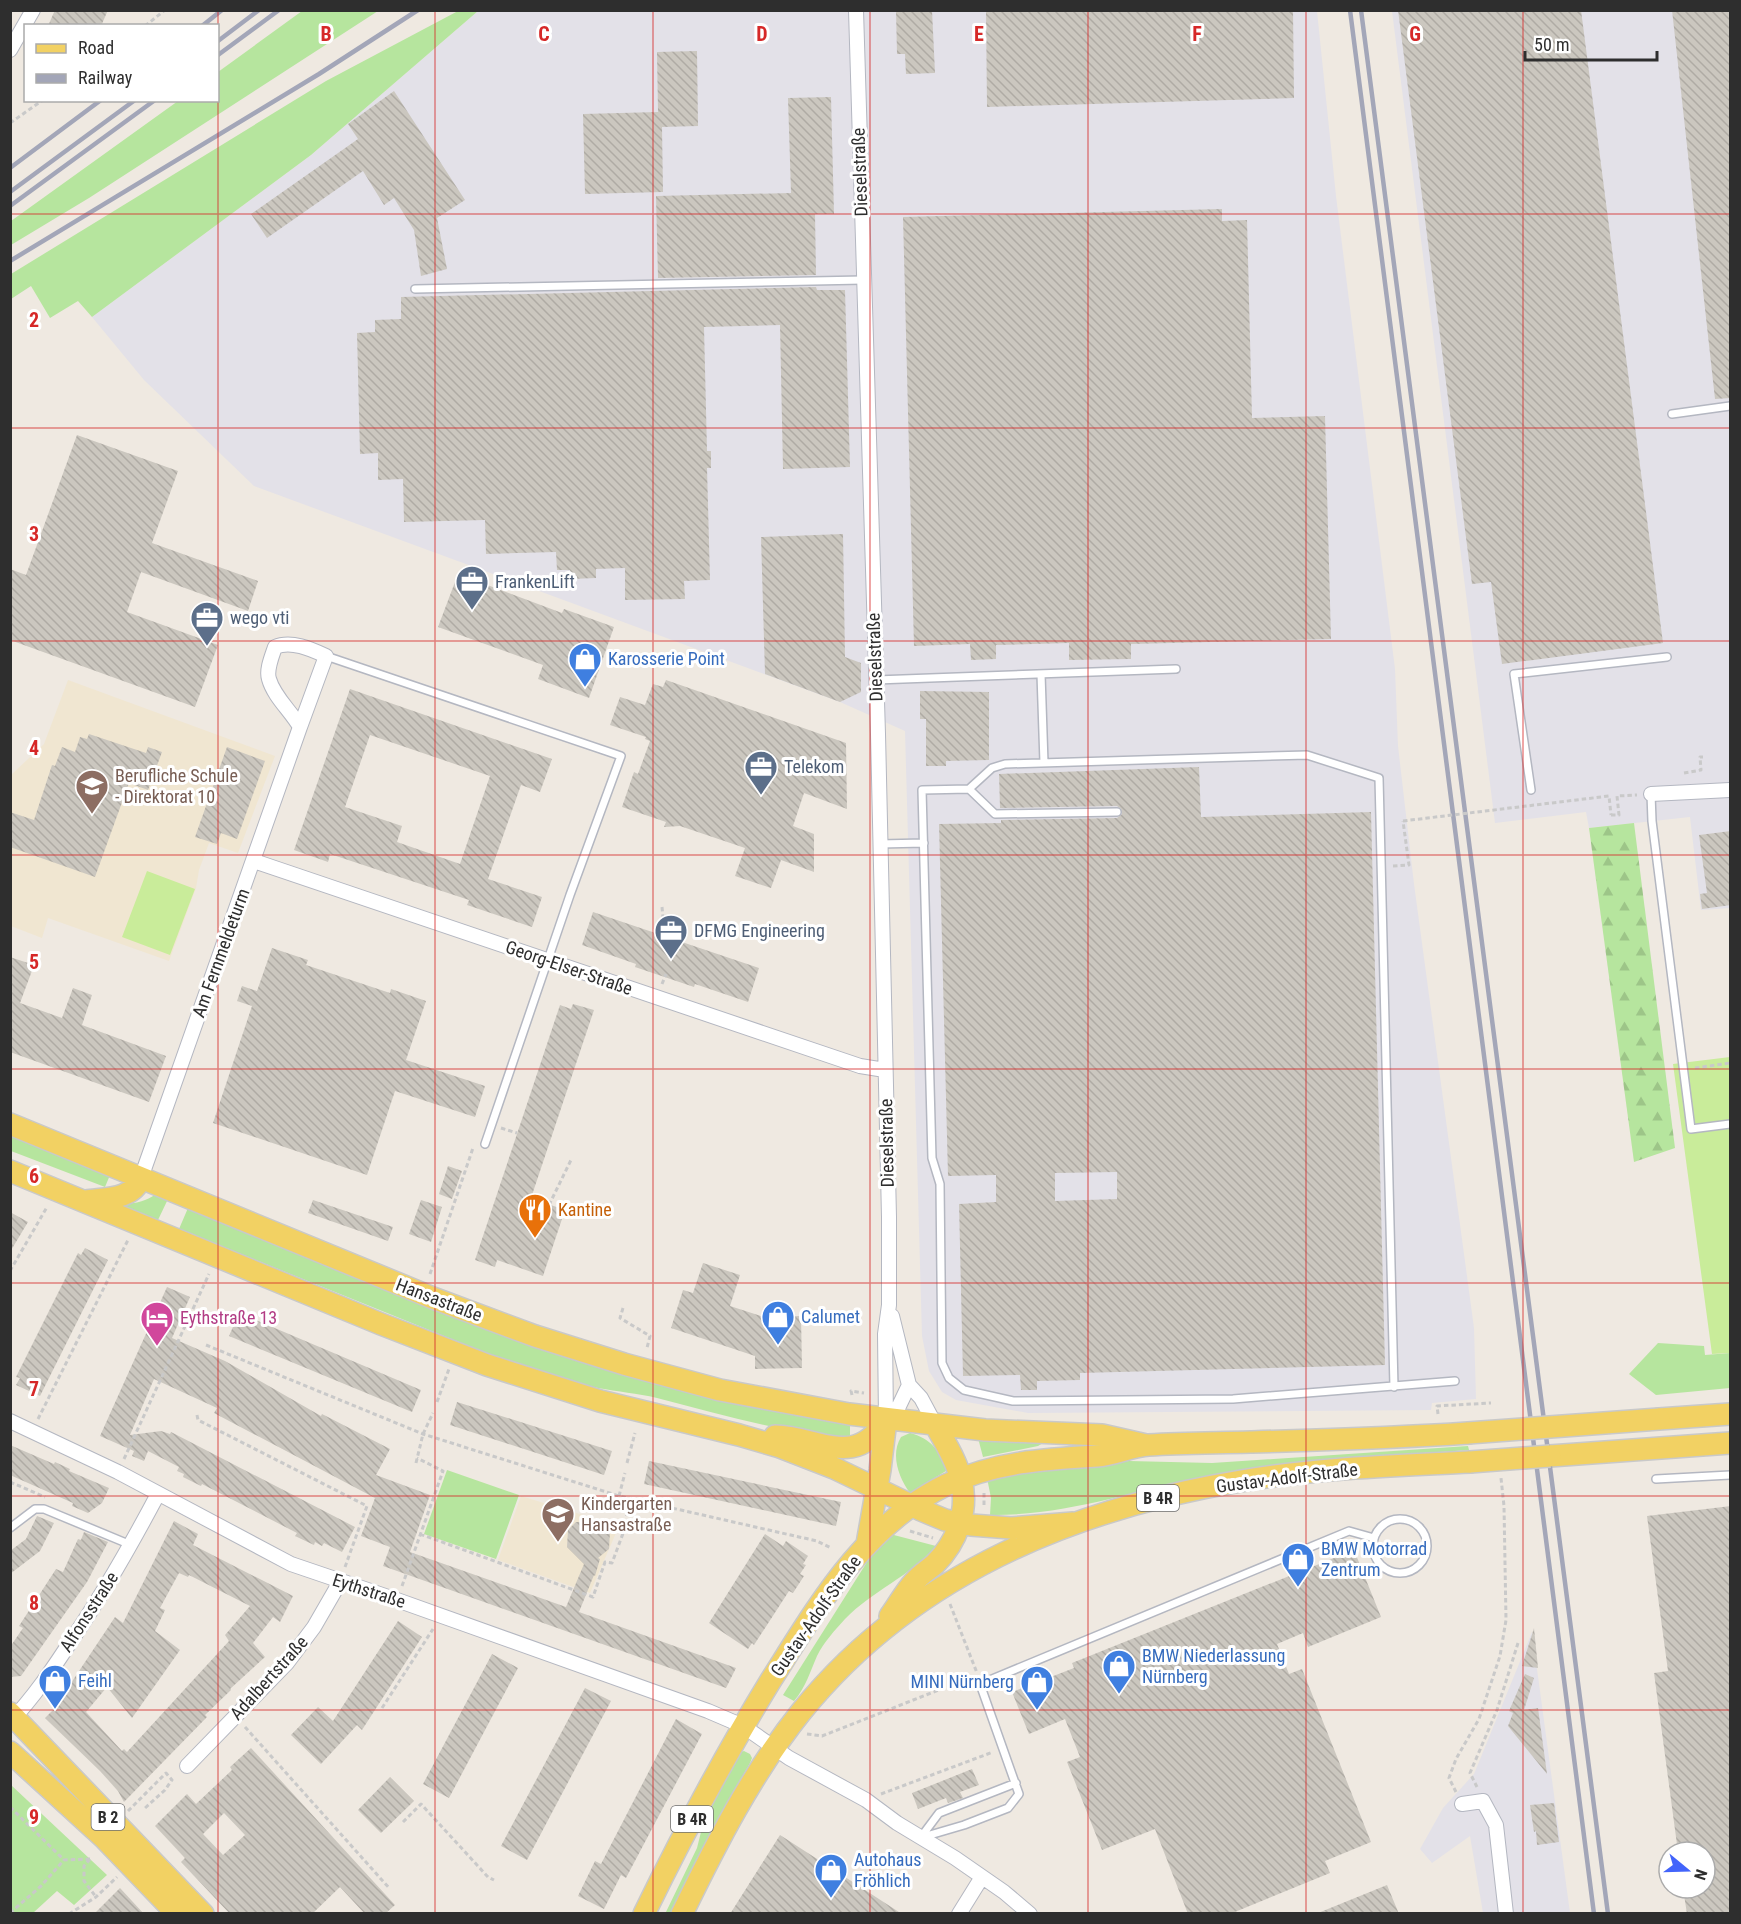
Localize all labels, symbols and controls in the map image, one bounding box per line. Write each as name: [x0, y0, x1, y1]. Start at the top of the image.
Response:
text: B: [320, 22, 332, 46]
text: C: [538, 22, 550, 46]
text: D: [756, 22, 768, 46]
text: E: [974, 22, 984, 46]
text: F: [1192, 22, 1202, 46]
text: G: [1409, 22, 1421, 46]
legend: [24, 24, 219, 102]
scale bar: [1525, 24, 1657, 62]
text: 50 m: [1534, 34, 1569, 55]
text: Road: [78, 37, 114, 58]
text: Railway: [78, 67, 133, 88]
street label: Dieselstraße: [847, 127, 872, 217]
text: 2: [29, 308, 39, 332]
text: 3: [29, 522, 39, 546]
office icon: FrankenLift: [454, 564, 490, 611]
place label: FrankenLift: [495, 571, 575, 592]
office icon: wego vti: [189, 600, 225, 647]
place label: wego vti: [230, 607, 289, 628]
street label: Dieselstraße: [862, 612, 887, 702]
shop icon: Karosserie Point: [567, 641, 603, 688]
place label: Karosserie Point: [608, 648, 725, 669]
text: 4: [29, 736, 39, 760]
office icon: Telekom: [743, 749, 779, 796]
place label: Telekom: [784, 756, 844, 777]
place label: Berufliche Schule - Direktorat 10: [115, 765, 238, 807]
school or university icon: Berufliche Schule - Direktorat 10: [74, 768, 110, 815]
street label: Am Fernmeldeturm: [187, 885, 254, 1020]
office icon: DFMG Engineering: [653, 913, 689, 960]
place label: DFMG Engineering: [694, 920, 825, 941]
street label: Georg-Elser-Straße: [503, 936, 635, 999]
text: 5: [29, 950, 39, 974]
street label: Dieselstraße: [875, 1098, 898, 1188]
text: 6: [29, 1164, 39, 1188]
restaurant icon: Kantine: [517, 1192, 553, 1239]
place label: Kantine: [558, 1199, 612, 1220]
street label: Hansastraße: [393, 1274, 485, 1326]
shop icon: Calumet: [760, 1299, 796, 1346]
hotel icon: Eythstraße 13: [139, 1300, 175, 1347]
place label: Calumet: [801, 1306, 860, 1327]
place label: Eythstraße 13: [180, 1307, 277, 1328]
text: 7: [29, 1377, 39, 1401]
street label: Gustav-Adolf-Straße: [1215, 1458, 1359, 1497]
road number: B 4R: [1137, 1485, 1179, 1511]
place label: Kindergarten Hansastraße: [581, 1493, 672, 1535]
school or university icon: Kindergarten Hansastraße: [540, 1496, 576, 1543]
place label: BMW Motorrad Zentrum: [1321, 1538, 1427, 1580]
shop icon: BMW Motorrad Zentrum: [1280, 1541, 1316, 1588]
street label: Gustav-Adolf-Straße: [766, 1551, 865, 1680]
street label: Alfonsstraße: [55, 1568, 122, 1656]
street label: Eythstraße: [330, 1569, 408, 1612]
text: 8: [29, 1591, 39, 1615]
street label: Adalbertstraße: [225, 1631, 312, 1724]
place label: BMW Niederlassung Nürnberg: [1142, 1645, 1285, 1687]
shop icon: BMW Niederlassung Nürnberg: [1101, 1648, 1137, 1695]
shop icon: Feihl: [37, 1663, 73, 1710]
shop icon: MINI Nürnberg: [1019, 1664, 1055, 1711]
place label: Feihl: [78, 1670, 112, 1691]
place label: MINI Nürnberg: [911, 1671, 1014, 1692]
road number: B 2: [92, 1804, 124, 1830]
text: 9: [29, 1805, 39, 1829]
road number: B 4R: [671, 1806, 713, 1832]
north arrow: [1657, 1840, 1717, 1900]
place label: Autohaus Fröhlich: [854, 1849, 921, 1891]
shop icon: Autohaus Fröhlich: [813, 1852, 849, 1899]
text: N: [1690, 1867, 1711, 1882]

